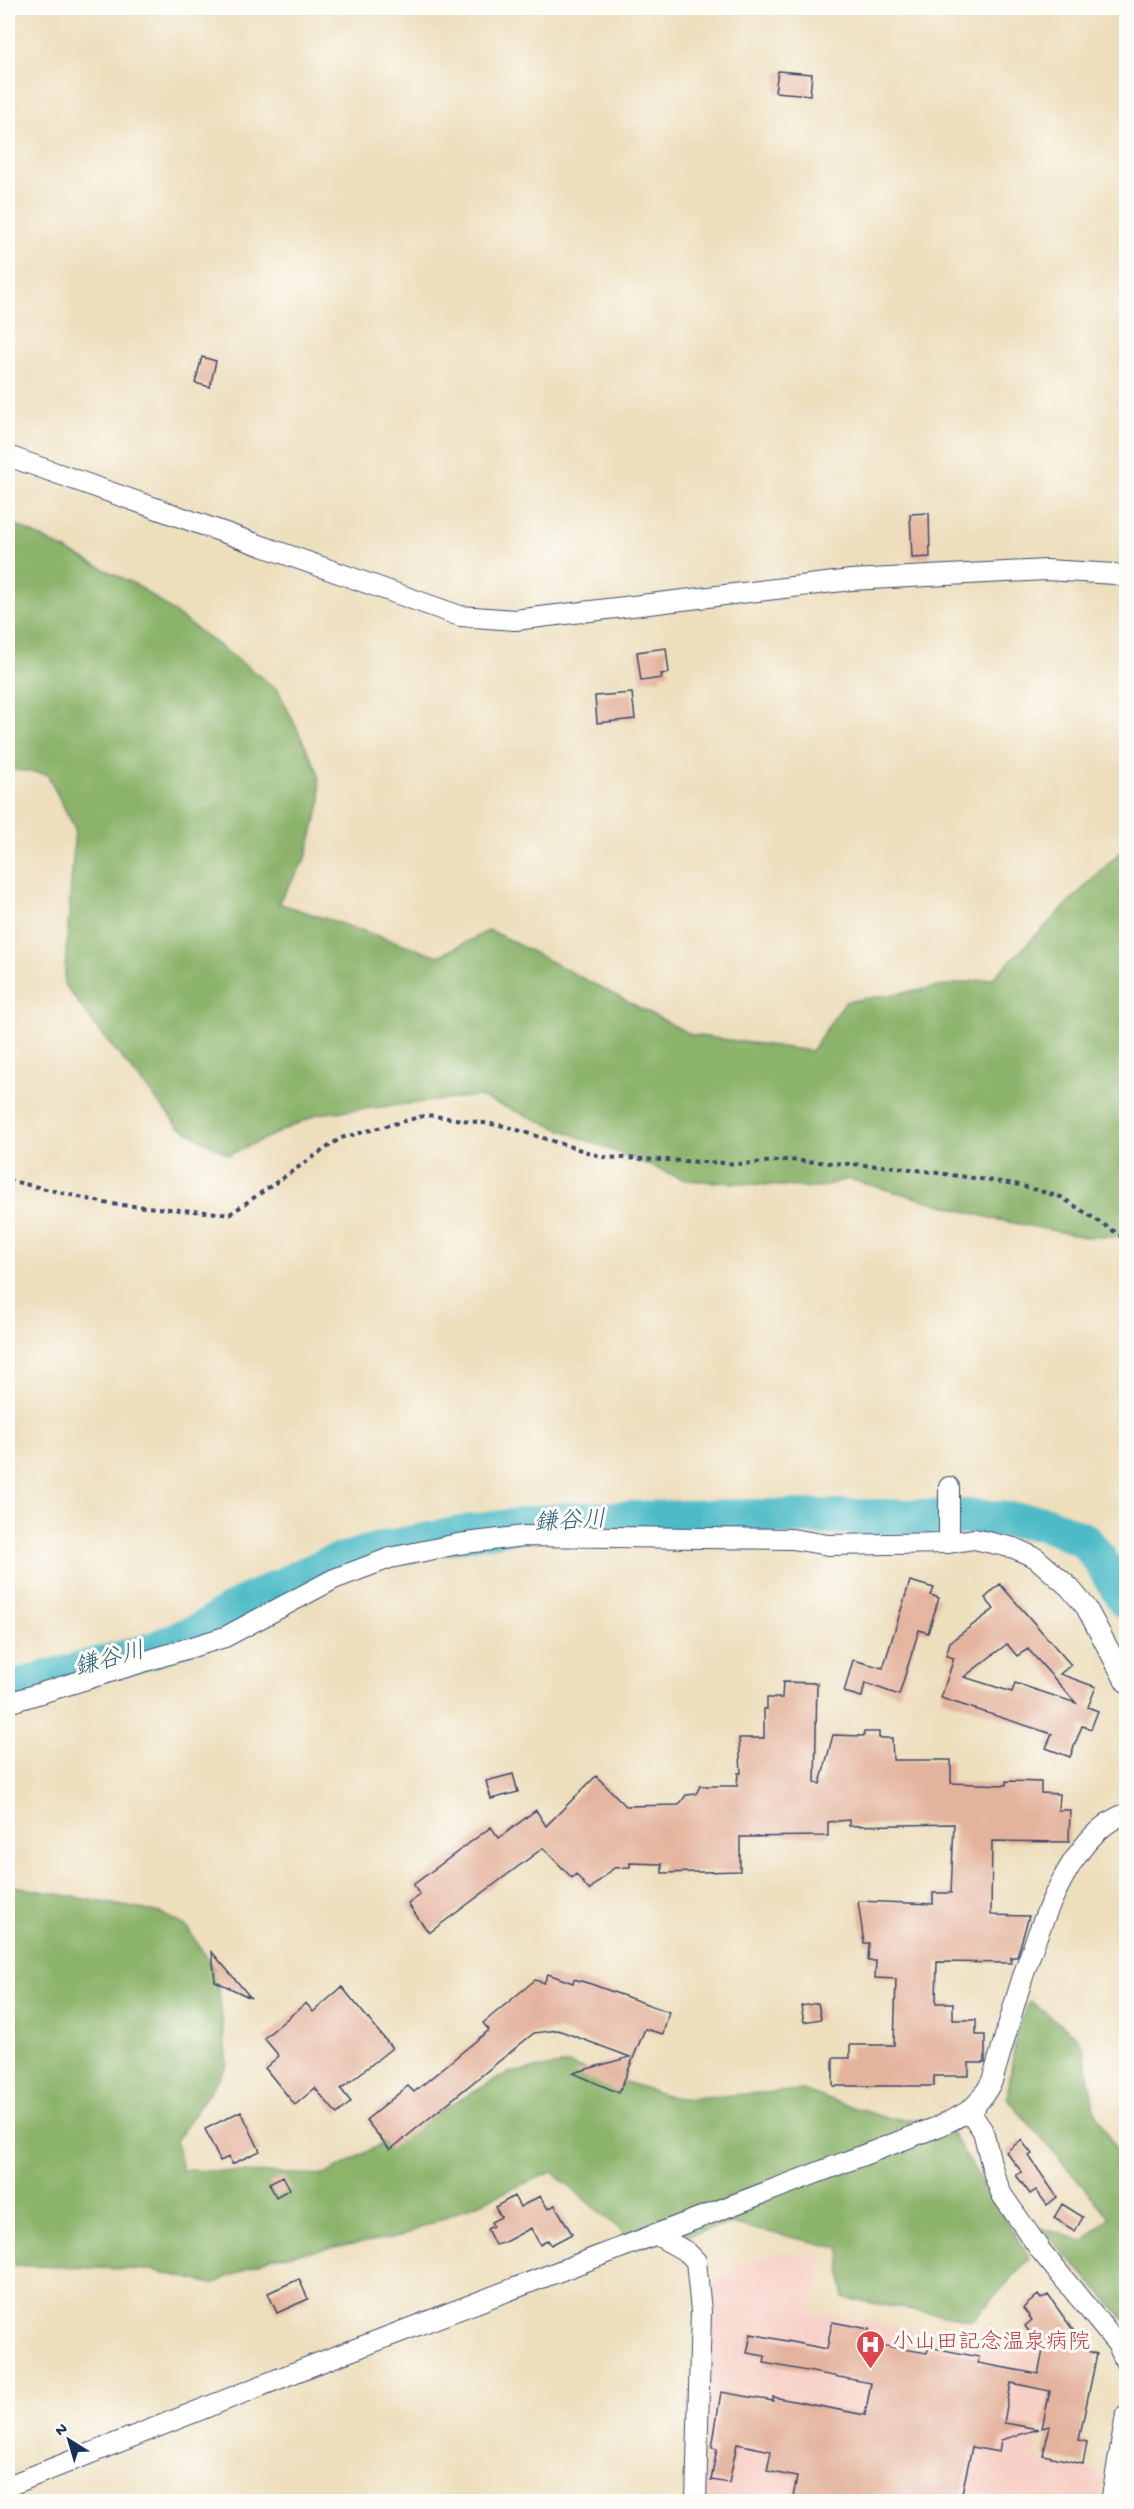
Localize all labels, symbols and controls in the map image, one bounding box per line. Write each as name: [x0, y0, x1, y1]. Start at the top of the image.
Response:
water label: 鎌谷川: [533, 1506, 607, 1539]
water label: 鎌谷川: [71, 1637, 149, 1684]
hospital icon: 小山田記念温泉病院: [855, 2328, 887, 2370]
place label: 小山田記念温泉病院: [892, 2329, 1090, 2357]
north arrow: [39, 2410, 99, 2470]
text: N: [52, 2420, 72, 2442]

